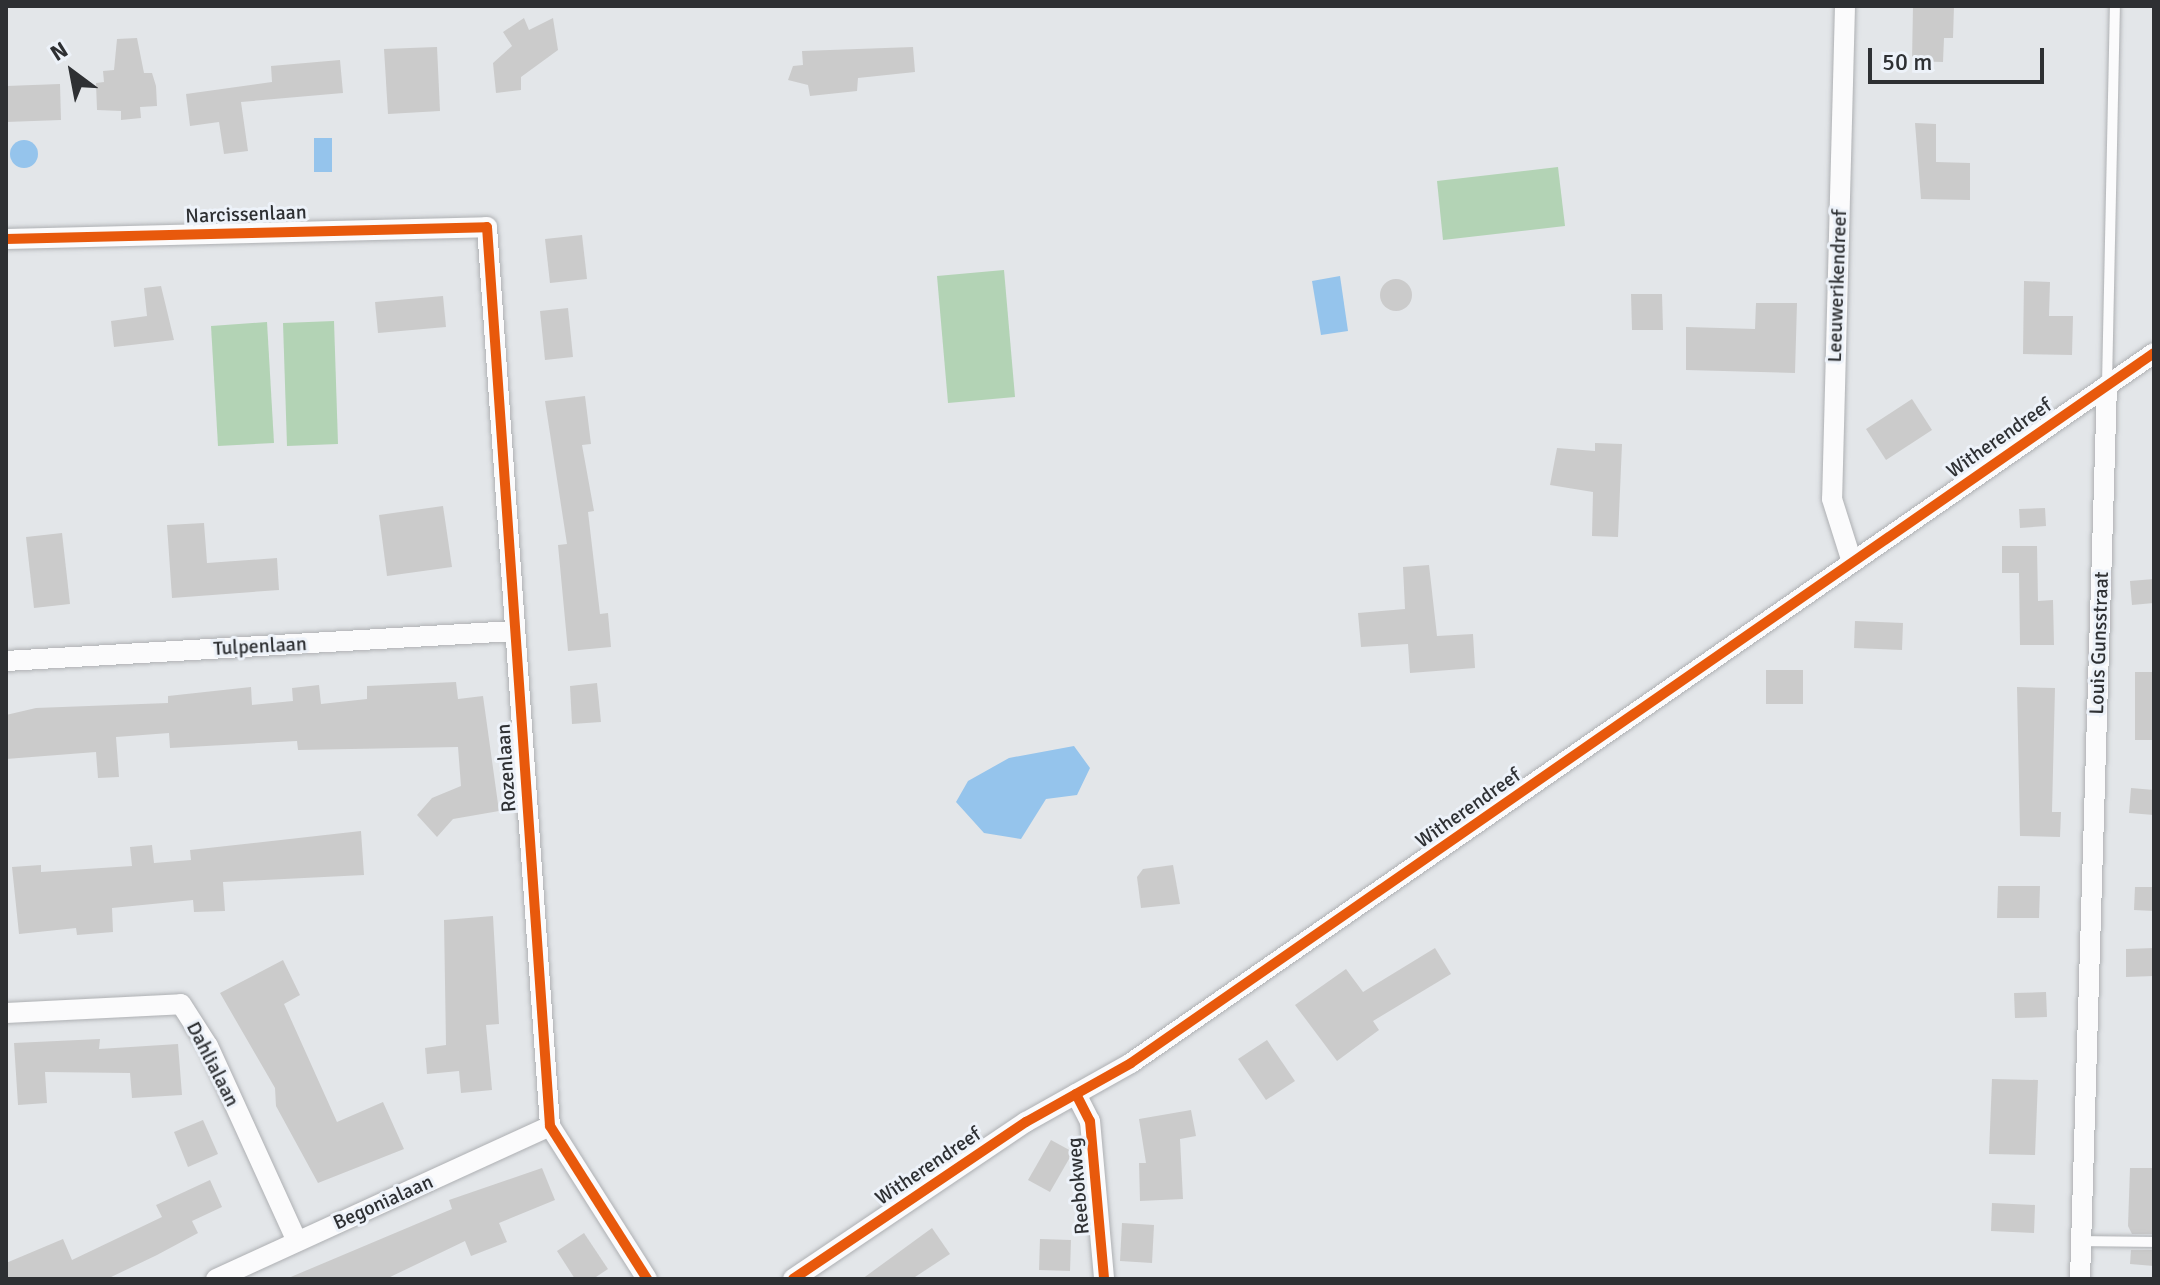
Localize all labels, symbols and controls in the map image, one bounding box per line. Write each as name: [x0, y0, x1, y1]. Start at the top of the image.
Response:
north arrow: [32, 32, 112, 112]
scale bar: [1872, 32, 2048, 82]
text: N: [45, 36, 73, 67]
text: 50 m: [1882, 47, 1932, 77]
street label: Narcissenlaan: [185, 200, 307, 228]
street label: Leeuwerikendreef: [1822, 209, 1852, 363]
street label: Witherendreef: [1942, 393, 2056, 483]
street label: Louis Gunsstraat: [2085, 571, 2113, 715]
street label: Tulpenlaan: [213, 632, 307, 660]
street label: Rozenlaan: [491, 723, 521, 813]
street label: Witherendreef: [1411, 763, 1525, 853]
street label: Dahlialaan: [181, 1017, 245, 1111]
street label: Witherendreef: [871, 1122, 985, 1210]
street label: Reebokweg: [1062, 1136, 1094, 1236]
street label: Begonialaan: [329, 1169, 437, 1235]

